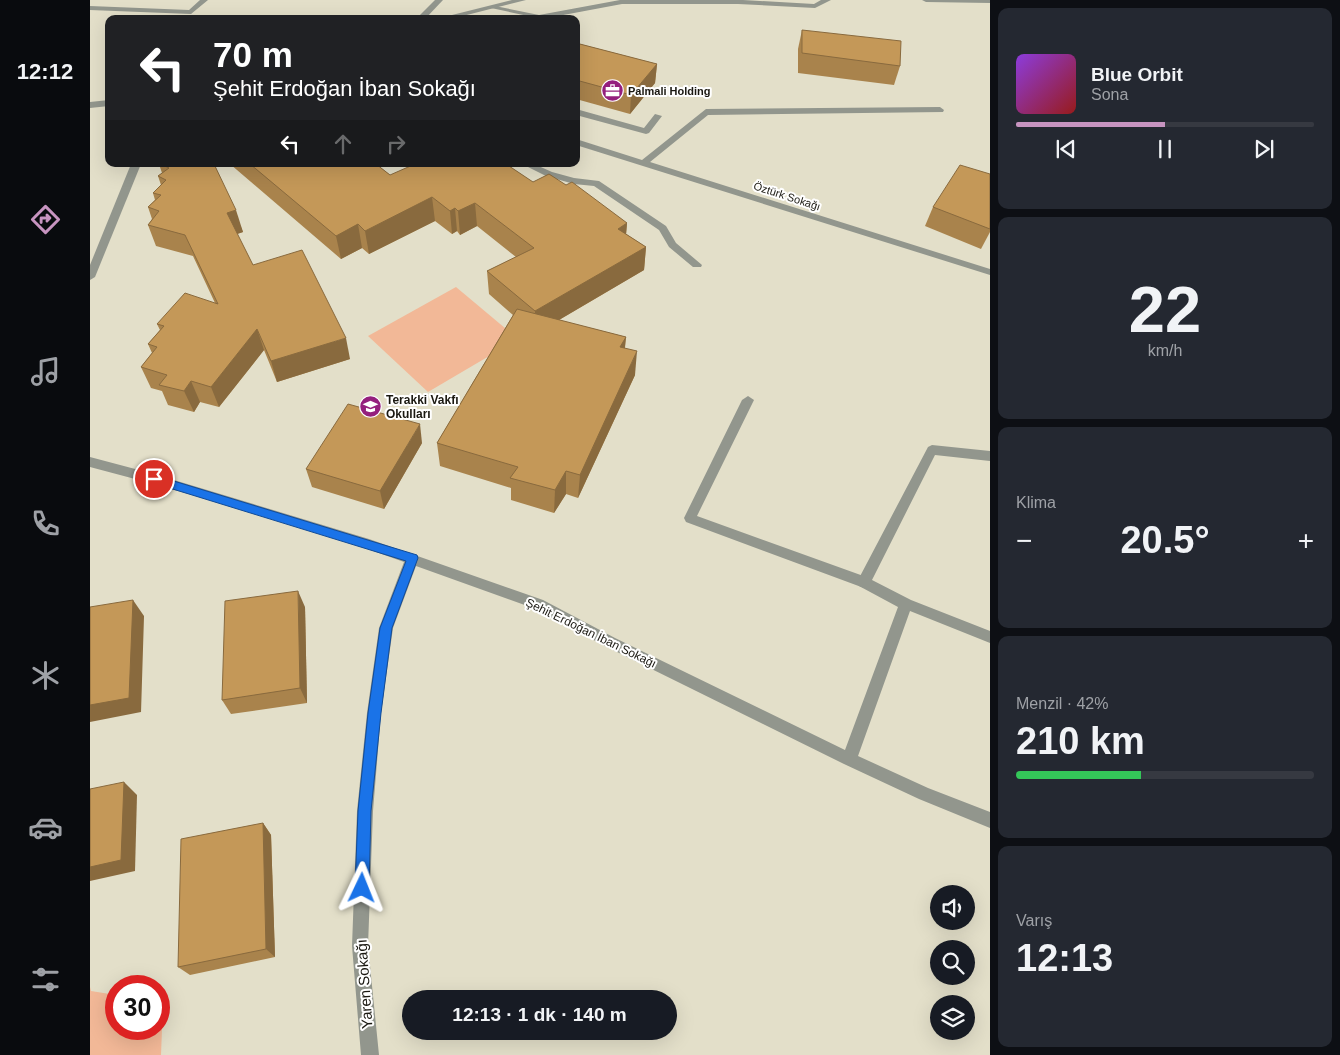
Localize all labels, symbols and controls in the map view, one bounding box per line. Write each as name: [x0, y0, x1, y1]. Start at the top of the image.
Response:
icon: left: [130, 35, 195, 100]
text: 70 m: [213, 35, 293, 74]
text: 12:12: [17, 59, 73, 84]
text: Blue Orbit: [1091, 64, 1183, 85]
text: Şehit Erdoğan İban Sokağı: [213, 76, 476, 101]
office icon: Palmali Holding: [600, 79, 624, 103]
place label: Palmali Holding: [628, 85, 711, 97]
text: Sona: [1091, 86, 1128, 103]
icon: left: [276, 130, 304, 158]
icon: ahead: [329, 130, 357, 158]
icon: right: [382, 130, 410, 158]
icon: previous: [1052, 135, 1080, 163]
icon: pause: [1151, 135, 1179, 163]
icon: next: [1250, 135, 1278, 163]
street label: Öztürk Sokağı: [752, 180, 822, 212]
icon: directions: [28, 202, 63, 237]
text: 22: [1129, 273, 1201, 346]
text: km/h: [1148, 342, 1182, 359]
icon: music: [28, 354, 63, 389]
place label: Terakki Vakfı Okulları: [386, 393, 459, 421]
school or university icon: Terakki Vakfı Okulları: [358, 395, 382, 419]
pin: [133, 458, 175, 500]
icon: arrive: [140, 465, 168, 493]
text: Klima: [1016, 494, 1056, 511]
icon: phone: [28, 506, 63, 541]
text: 20.5°: [1120, 519, 1210, 561]
text: −: [1016, 525, 1032, 556]
text: +: [1298, 525, 1314, 556]
street label: Şehit Erdoğan İban Sokağı: [523, 595, 659, 671]
icon: climate: [28, 658, 63, 693]
text: Menzil · 42%: [1016, 695, 1108, 712]
text: 210 km: [1016, 720, 1145, 762]
icon: car: [28, 810, 63, 845]
position arrow: [335, 861, 387, 913]
map controls: [930, 885, 975, 1040]
button: sound: [930, 885, 975, 930]
text: Varış: [1016, 912, 1052, 929]
text: 12:13: [1016, 937, 1113, 979]
street label: Yaren Sokağı: [352, 939, 376, 1029]
button: search: [930, 940, 975, 985]
icon: filters: [28, 962, 63, 997]
speed limit sign: 30: [105, 975, 170, 1040]
button: layers: [930, 995, 975, 1040]
text: 12:13 · 1 dk · 140 m: [452, 1004, 627, 1025]

